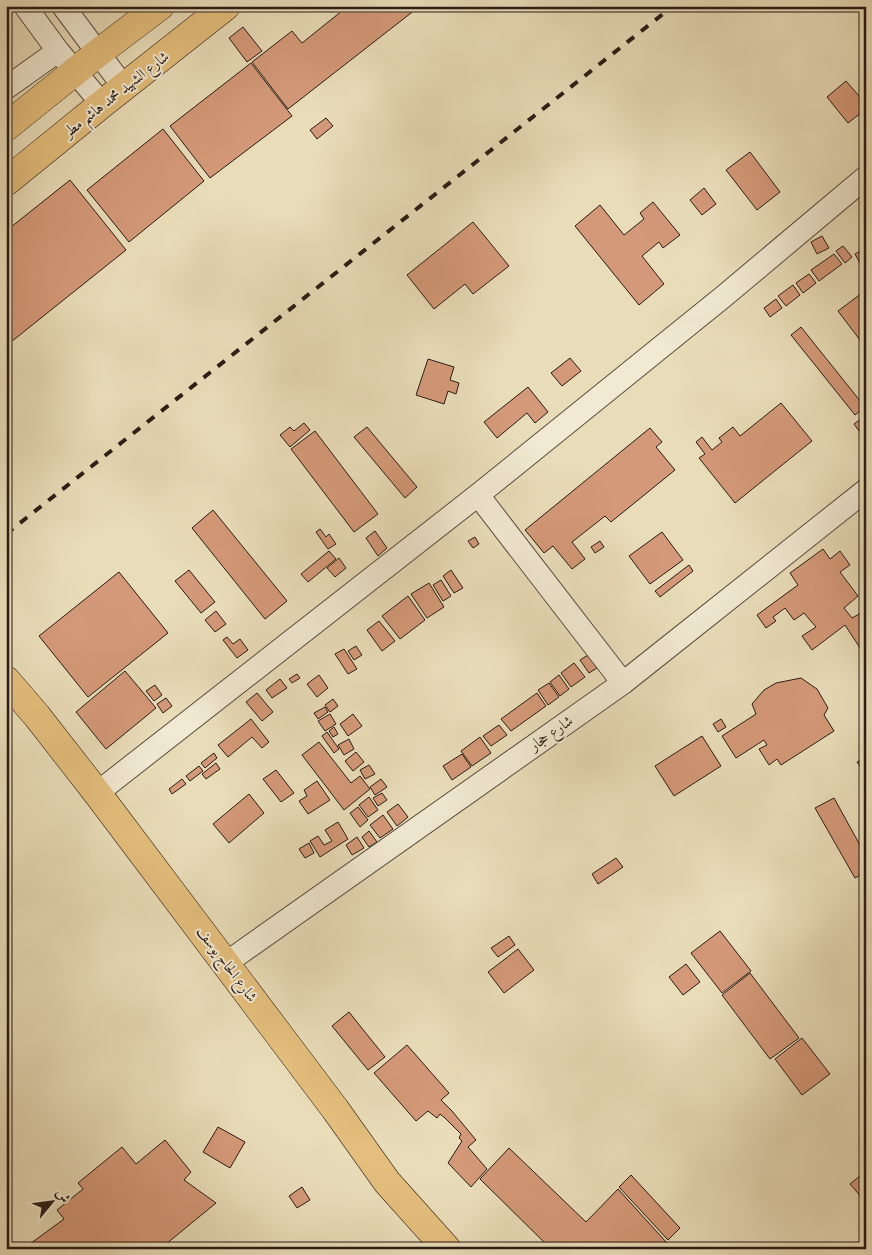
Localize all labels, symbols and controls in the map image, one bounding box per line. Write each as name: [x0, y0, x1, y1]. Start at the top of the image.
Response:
street label: شارع الشهيد محمد هاشم مطر: [58, 47, 176, 147]
street label: شارع حجار: [524, 711, 579, 759]
street label: شارع الحاج يوسف: [189, 923, 261, 1008]
north arrow: [28, 1178, 78, 1228]
text: ش: [52, 1186, 74, 1206]

